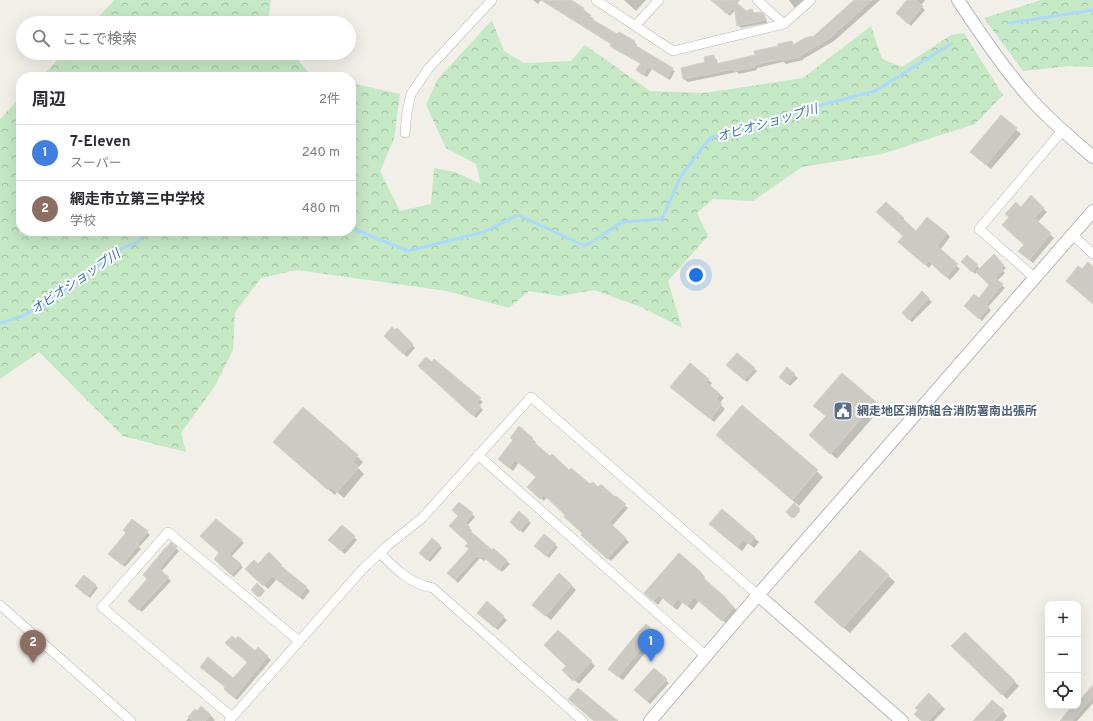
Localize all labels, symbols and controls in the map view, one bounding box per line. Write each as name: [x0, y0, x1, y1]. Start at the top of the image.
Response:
search box: [16, 16, 356, 60]
icon: search: [30, 27, 52, 49]
text: ここで検索: [62, 31, 137, 50]
text: 周辺: [32, 90, 66, 112]
text: 2件: [319, 92, 340, 108]
water label: オビオショップ川: [715, 101, 822, 146]
text: 7-Eleven: [70, 133, 131, 152]
text: 1: [42, 145, 48, 161]
text: 240 m: [302, 145, 340, 161]
text: スーパー: [70, 156, 122, 172]
text: 網走市立第三中学校: [70, 191, 205, 210]
text: 2: [41, 201, 49, 217]
text: 480 m: [302, 201, 340, 217]
text: 学校: [70, 214, 96, 230]
water label: オビオショップ川: [29, 246, 125, 318]
your location: [686, 265, 706, 285]
public building icon: 網走地区消防組合消防署南出張所: [832, 400, 854, 422]
place label: 網走地区消防組合消防署南出張所: [857, 404, 1037, 420]
map controls: [1045, 601, 1081, 709]
button: +: [1045, 601, 1081, 637]
pin: 1: [638, 629, 664, 662]
pin: 2: [20, 630, 46, 663]
button: −: [1045, 637, 1081, 673]
button: locate: [1045, 673, 1081, 709]

